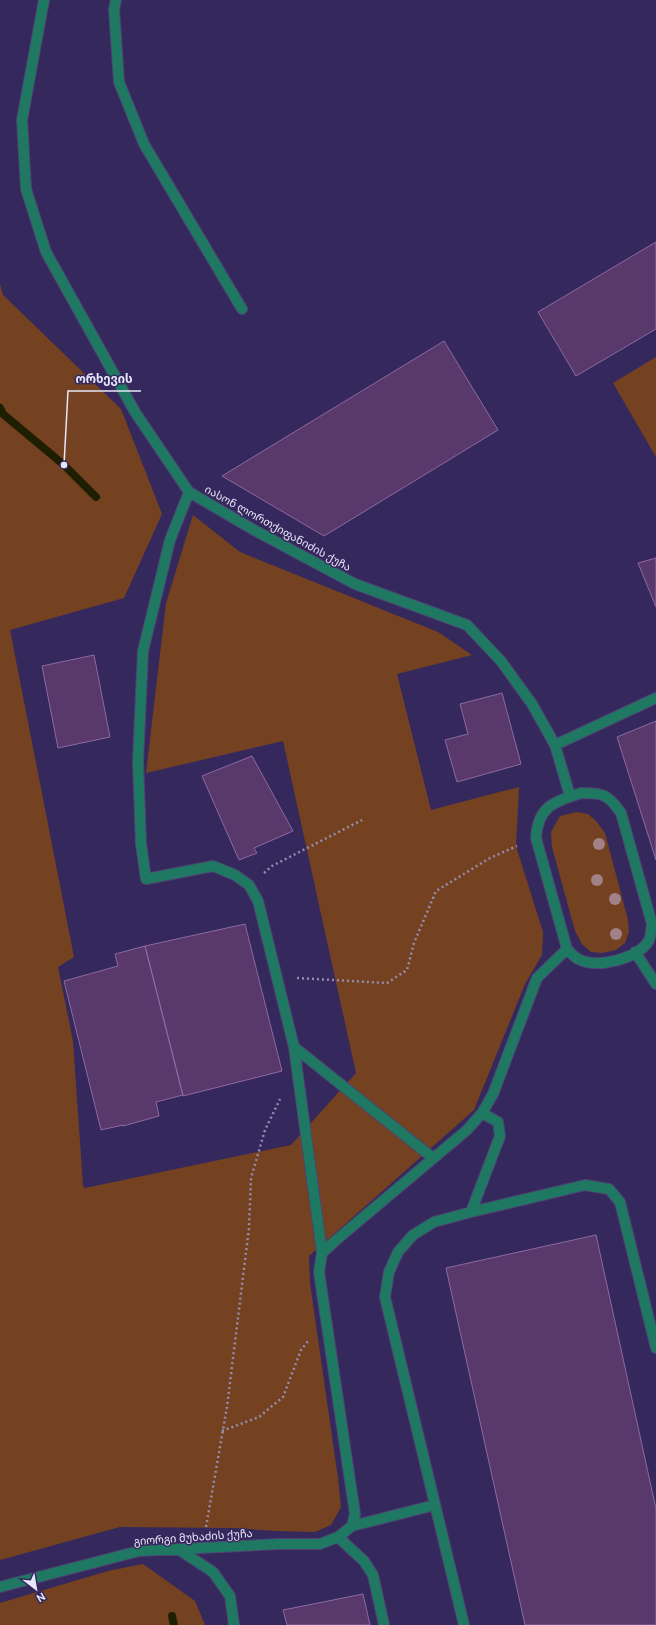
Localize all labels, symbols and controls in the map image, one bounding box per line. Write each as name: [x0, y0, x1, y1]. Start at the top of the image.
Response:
callout: ორხევის: [68, 367, 141, 391]
text: ორხევის: [75, 372, 133, 386]
street label: იასონ ლორთქიფანიძის ქუჩა: [202, 483, 353, 574]
street label: გიორგი მუხაძის ქუჩა: [133, 1527, 253, 1548]
north arrow: [16, 1569, 56, 1609]
text: N: [35, 1590, 48, 1605]

